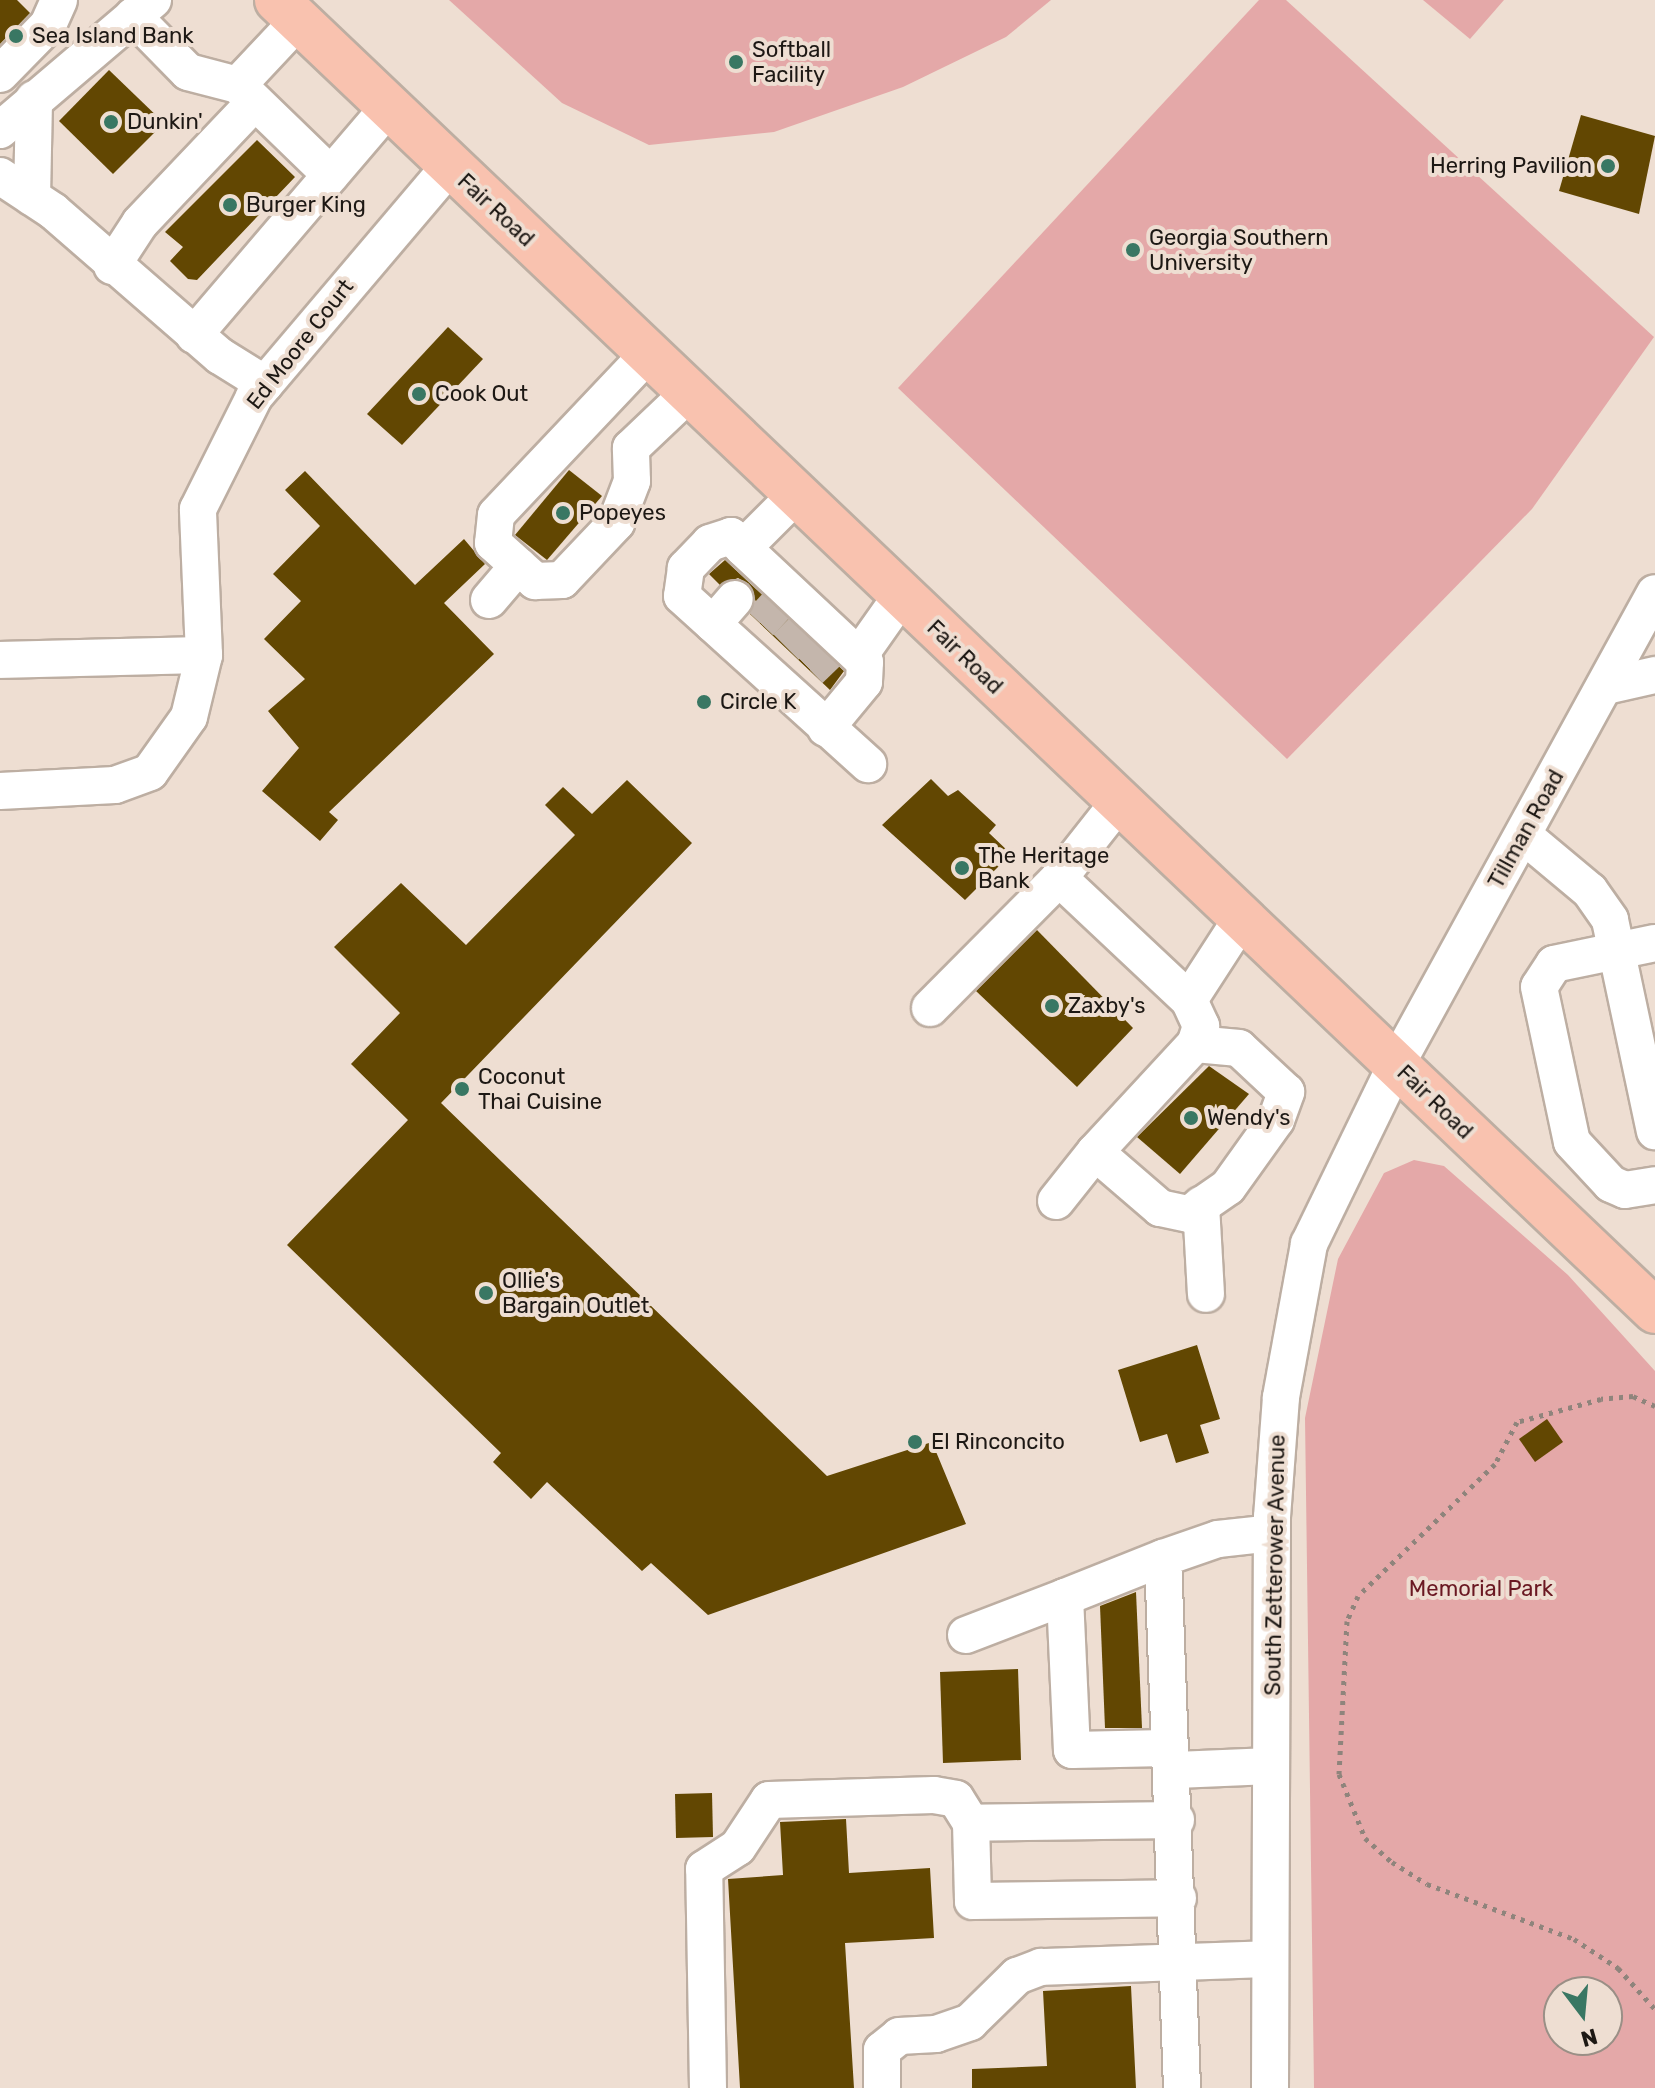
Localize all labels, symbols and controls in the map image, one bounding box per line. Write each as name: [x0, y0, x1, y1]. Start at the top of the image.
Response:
place label: Sea Island Bank: [32, 23, 194, 49]
marker: Sea Island Bank: [7, 27, 25, 45]
place label: Softball Facility: [752, 36, 831, 88]
marker: Softball Facility: [727, 53, 745, 71]
place label: Dunkin': [127, 109, 203, 135]
marker: Dunkin': [102, 113, 120, 131]
place label: Herring Pavilion: [1430, 153, 1592, 179]
marker: Herring Pavilion: [1599, 157, 1617, 175]
street label: Fair Road: [452, 168, 540, 252]
place label: Burger King: [246, 192, 366, 218]
marker: Burger King: [221, 196, 239, 214]
place label: Georgia Southern University: [1149, 224, 1329, 276]
marker: Georgia Southern University: [1124, 241, 1142, 259]
street label: Ed Moore Court: [241, 274, 359, 414]
place label: Cook Out: [435, 381, 528, 407]
marker: Cook Out: [410, 385, 428, 403]
place label: Popeyes: [579, 500, 666, 526]
marker: Popeyes: [554, 504, 572, 522]
street label: Fair Road: [921, 614, 1009, 700]
place label: Circle K: [720, 689, 797, 715]
marker: Circle K: [695, 693, 713, 711]
street label: Tillman Road: [1483, 765, 1569, 893]
place label: The Heritage Bank: [978, 842, 1109, 894]
marker: The Heritage Bank: [953, 859, 971, 877]
place label: Zaxby's: [1068, 993, 1146, 1019]
marker: Zaxby's: [1043, 997, 1061, 1015]
street label: Fair Road: [1391, 1059, 1479, 1145]
place label: Coconut Thai Cuisine: [478, 1063, 602, 1114]
marker: Coconut Thai Cuisine: [453, 1080, 471, 1098]
place label: Wendy's: [1207, 1105, 1291, 1131]
marker: Wendy's: [1182, 1109, 1200, 1127]
place label: Ollie's Bargain Outlet: [502, 1267, 649, 1318]
marker: Ollie's Bargain Outlet: [477, 1284, 495, 1302]
place label: El Rinconcito: [931, 1429, 1065, 1455]
marker: El Rinconcito: [906, 1433, 924, 1451]
street label: South Zetterower Avenue: [1260, 1434, 1290, 1696]
park label: Memorial Park: [1409, 1576, 1553, 1602]
north arrow: [1543, 1976, 1623, 2056]
text: N: [1578, 2022, 1601, 2053]

